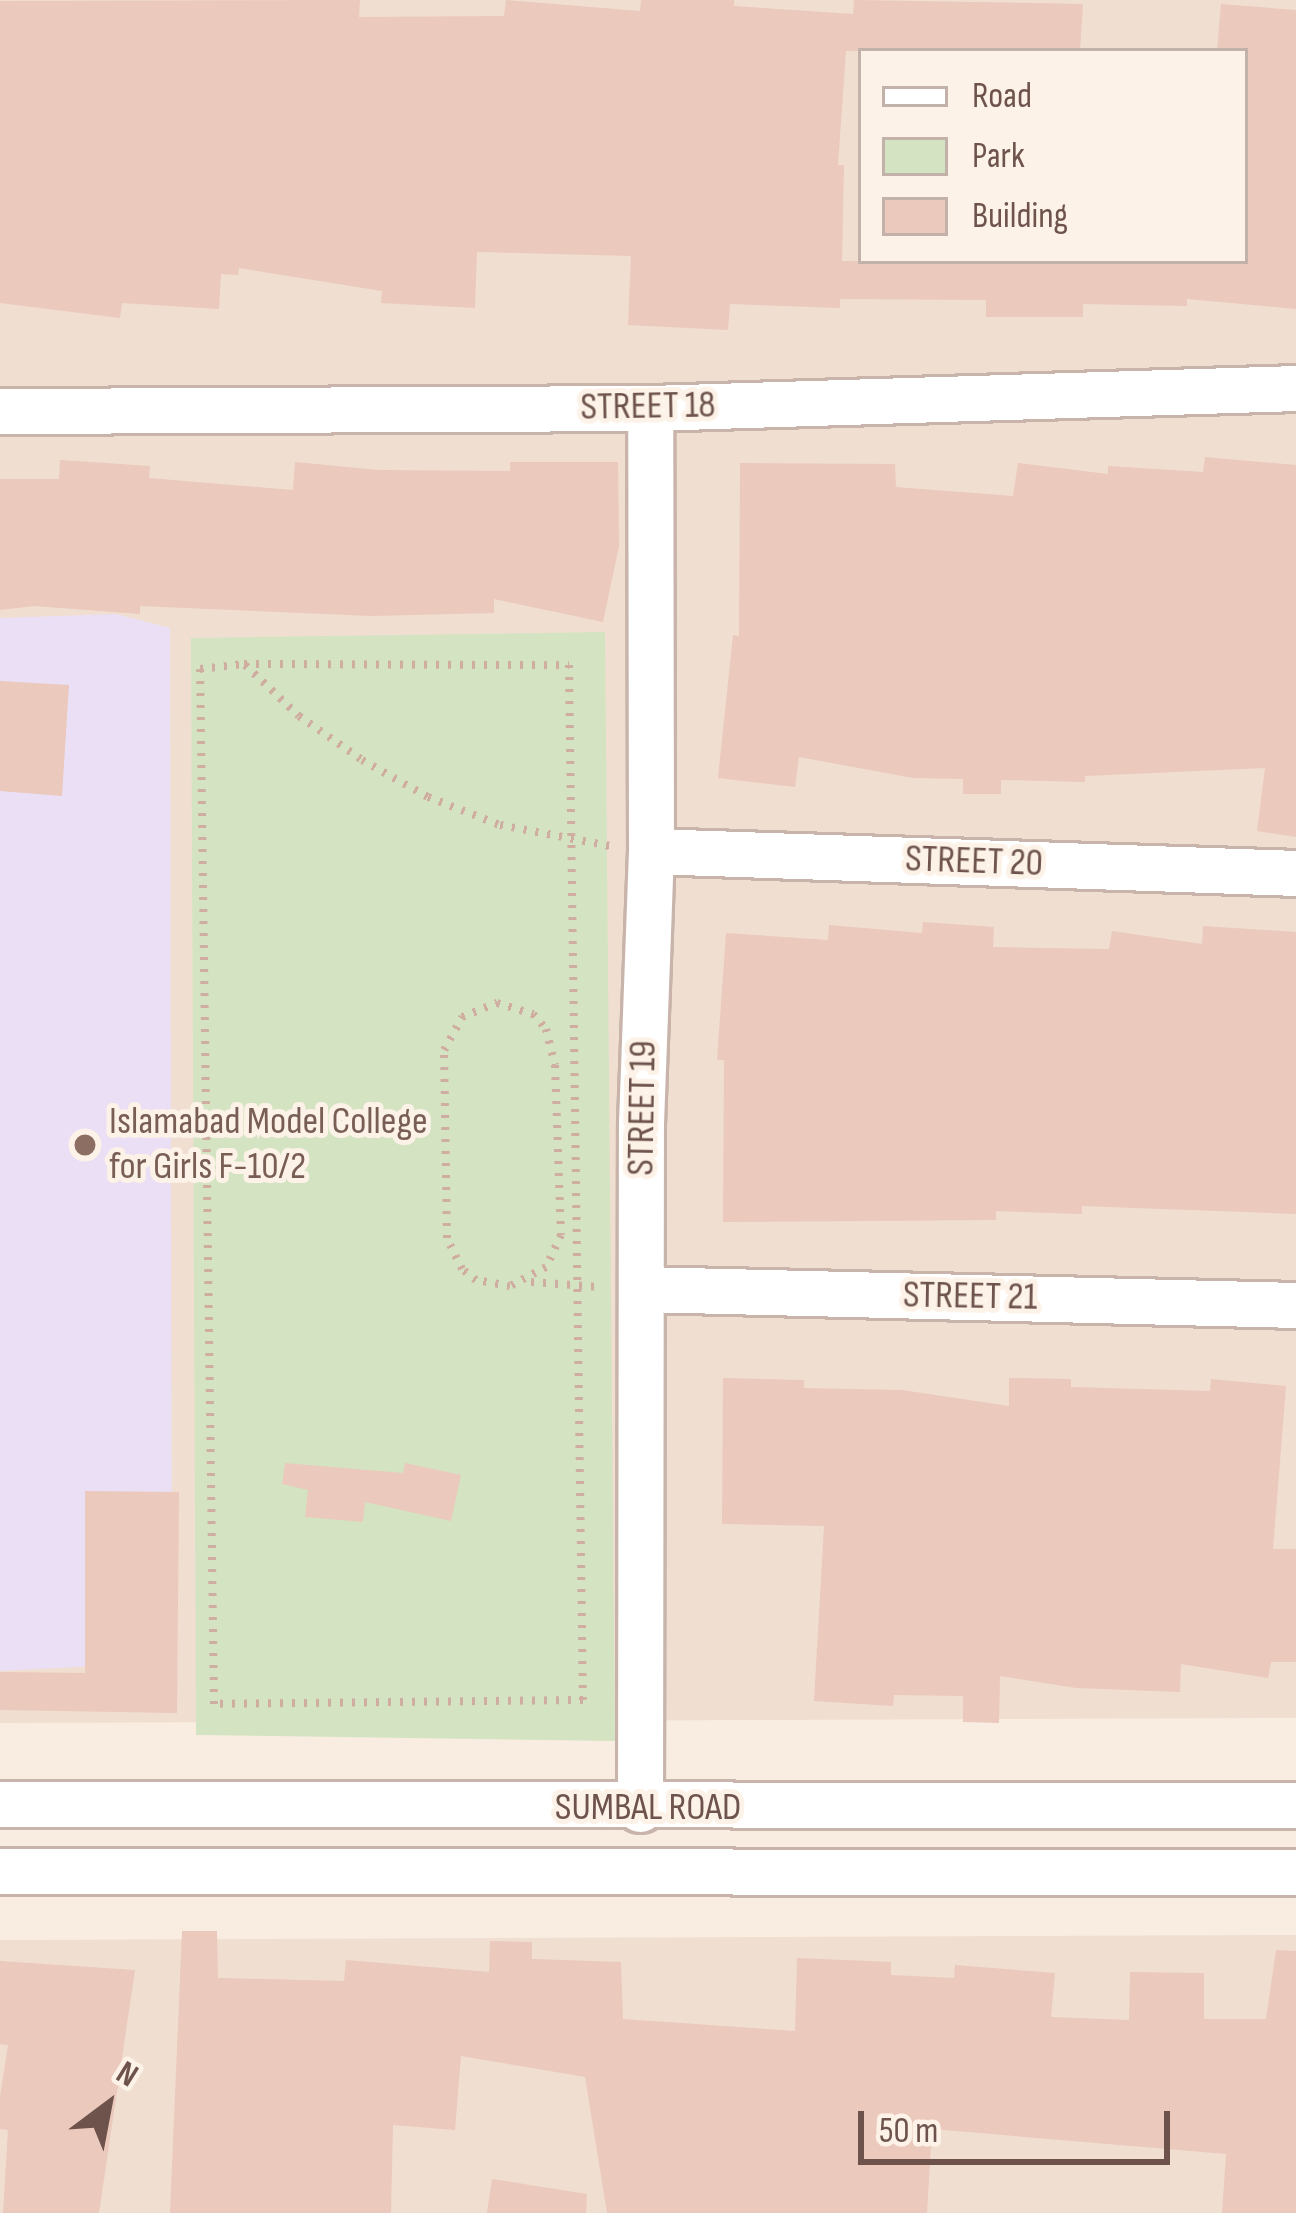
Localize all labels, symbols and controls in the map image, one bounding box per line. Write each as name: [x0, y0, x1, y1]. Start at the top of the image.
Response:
legend: [858, 48, 1248, 264]
text: Road: [972, 75, 1032, 118]
text: Park: [972, 135, 1025, 178]
text: Building: [972, 195, 1068, 238]
street label: STREET 18: [580, 382, 716, 432]
street label: STREET 20: [904, 836, 1044, 888]
street label: STREET 19: [618, 1040, 668, 1176]
place label: Islamabad Model College for Girls F-10/2: [109, 1100, 428, 1191]
marker: Islamabad Model College for Girls F-10/2: [72, 1132, 98, 1158]
street label: STREET 21: [902, 1272, 1038, 1322]
street label: SUMBAL ROAD: [555, 1785, 741, 1831]
north arrow: [48, 2045, 168, 2165]
text: N: [109, 2053, 145, 2096]
scale bar: [864, 2087, 1176, 2161]
text: 50 m: [879, 2110, 938, 2153]

